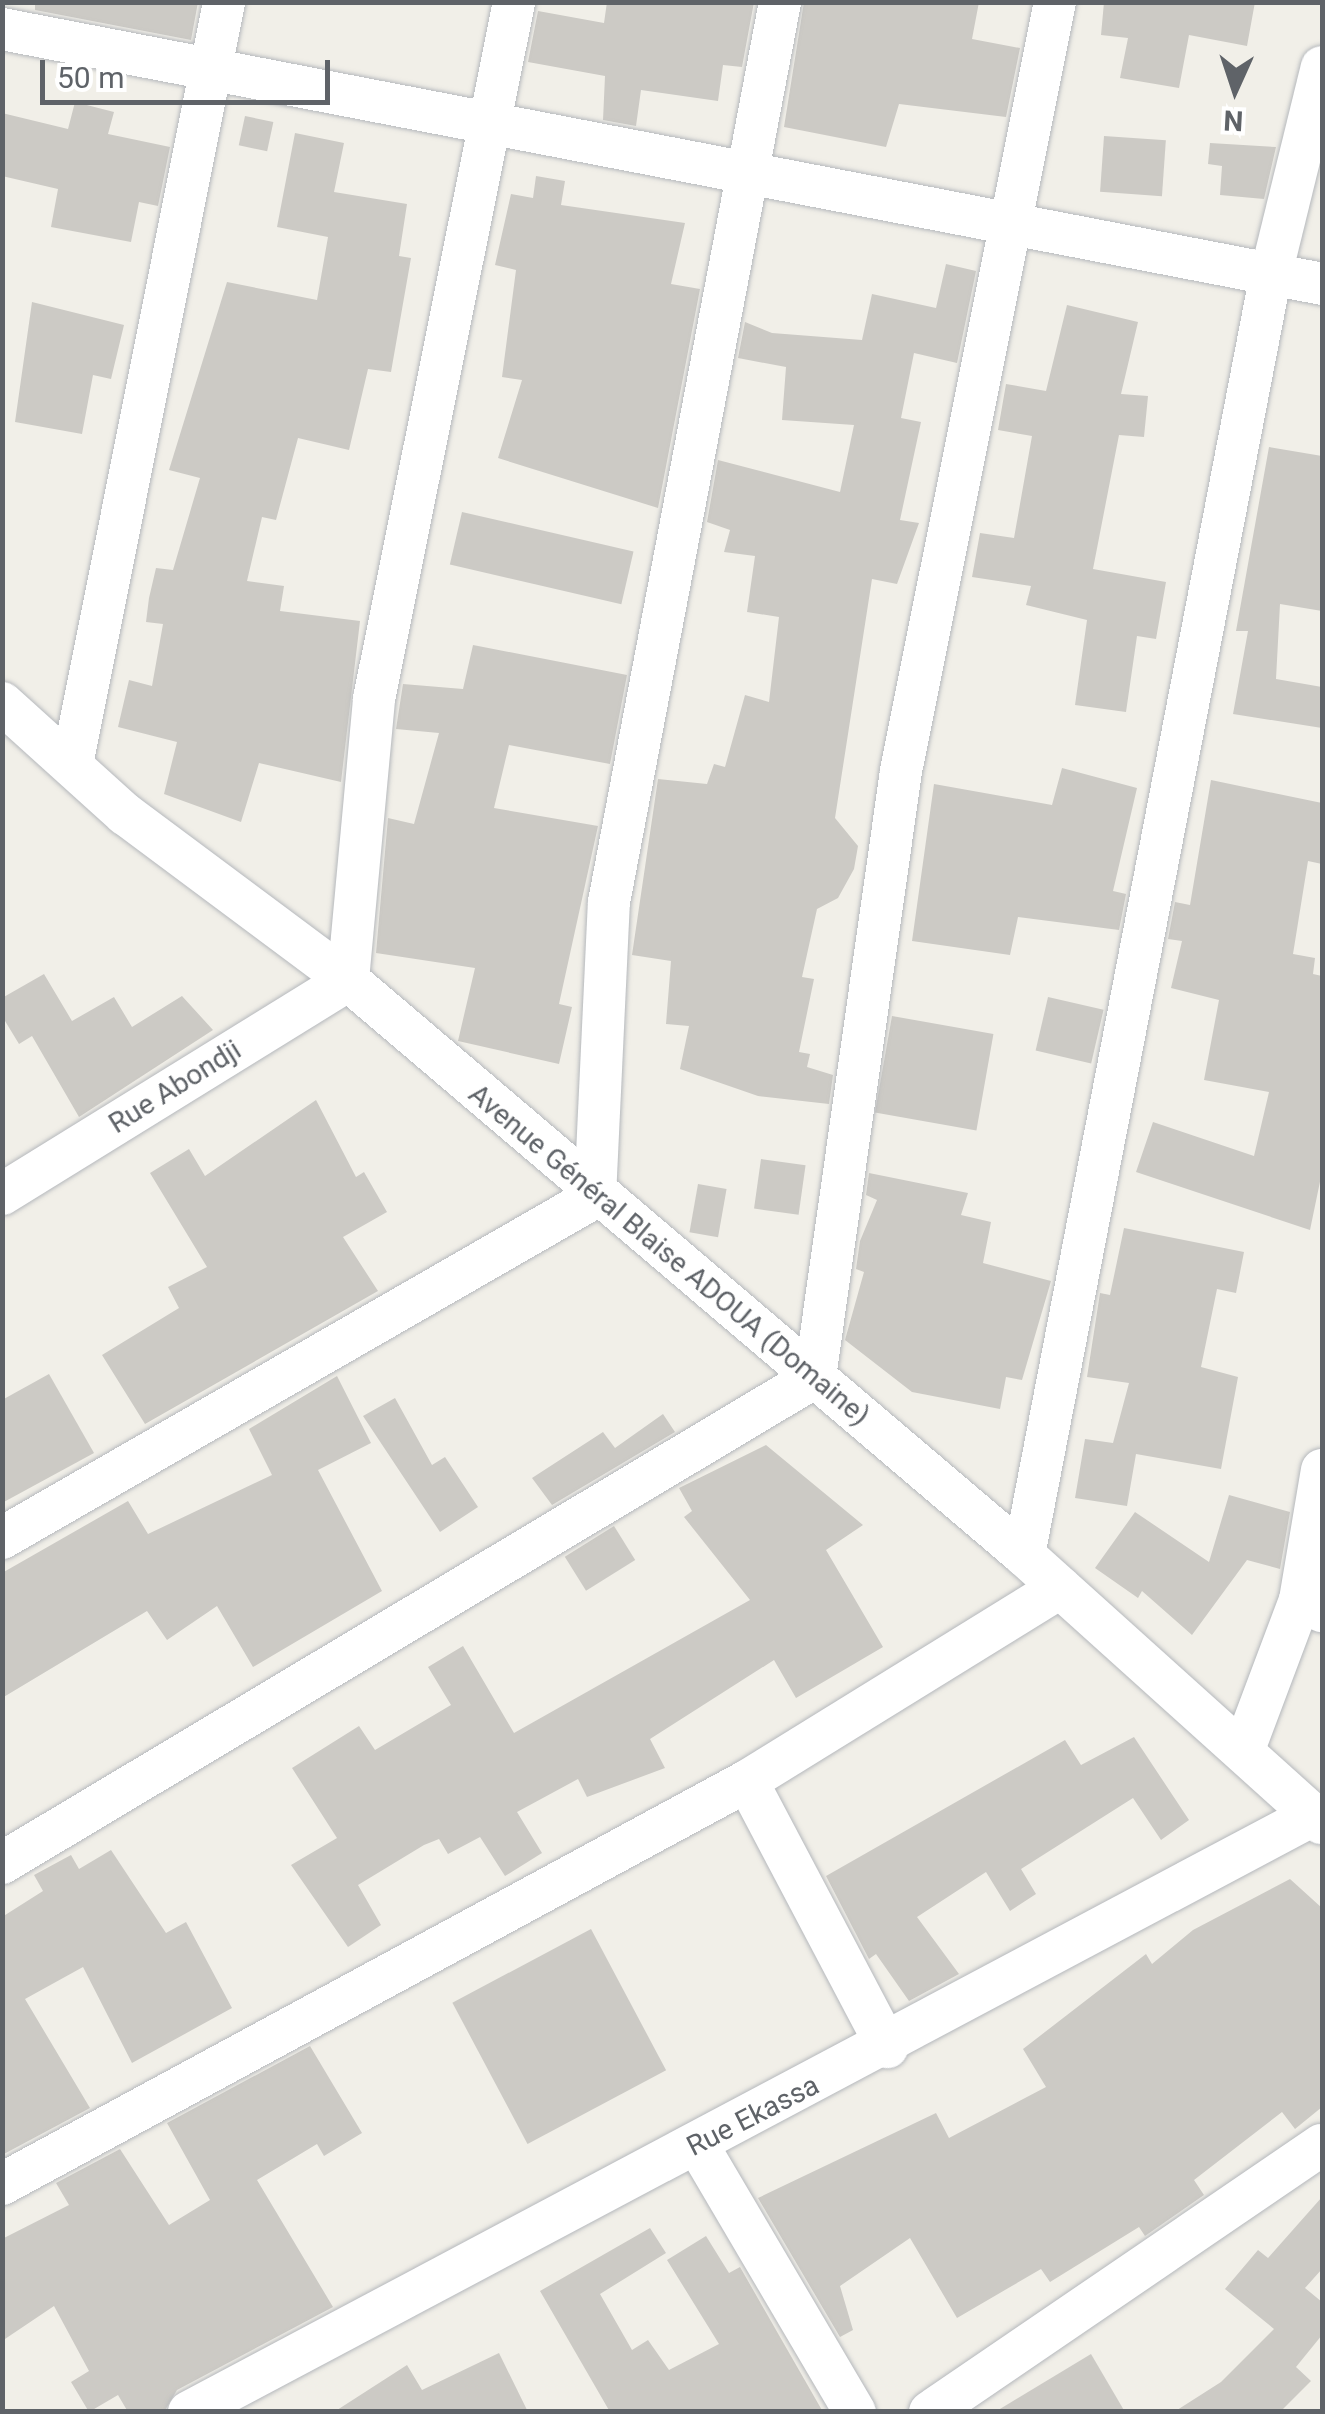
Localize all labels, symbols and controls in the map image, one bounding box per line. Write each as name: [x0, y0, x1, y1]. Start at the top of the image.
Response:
scale bar: [45, 40, 335, 102]
north arrow: [1185, 40, 1285, 140]
text: 50 m: [57, 60, 124, 95]
text: N: [1223, 103, 1244, 137]
street label: Rue Abondji: [103, 1033, 247, 1141]
street label: Avenue Général Blaise ADOUA (Domaine): [462, 1077, 876, 1433]
street label: Rue Ekassa: [681, 2068, 825, 2164]

